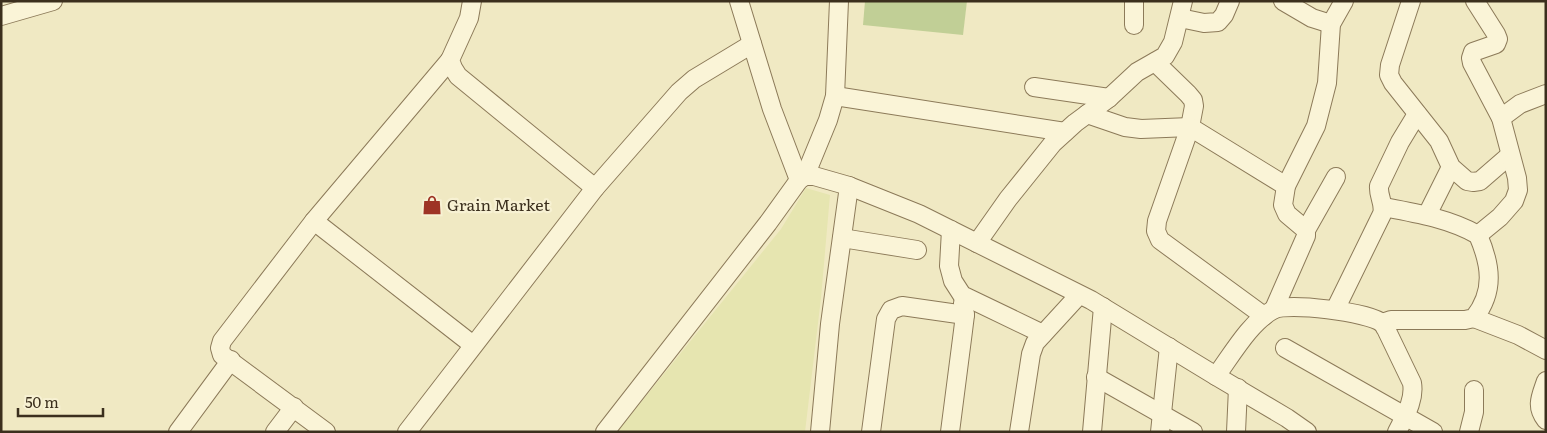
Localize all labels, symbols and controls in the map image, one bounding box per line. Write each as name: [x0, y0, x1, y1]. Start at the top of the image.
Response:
place label: Grain Market: [447, 192, 550, 216]
shop icon: Grain Market: [421, 194, 443, 216]
scale bar: [18, 386, 102, 418]
text: 50 m: [25, 390, 59, 413]

